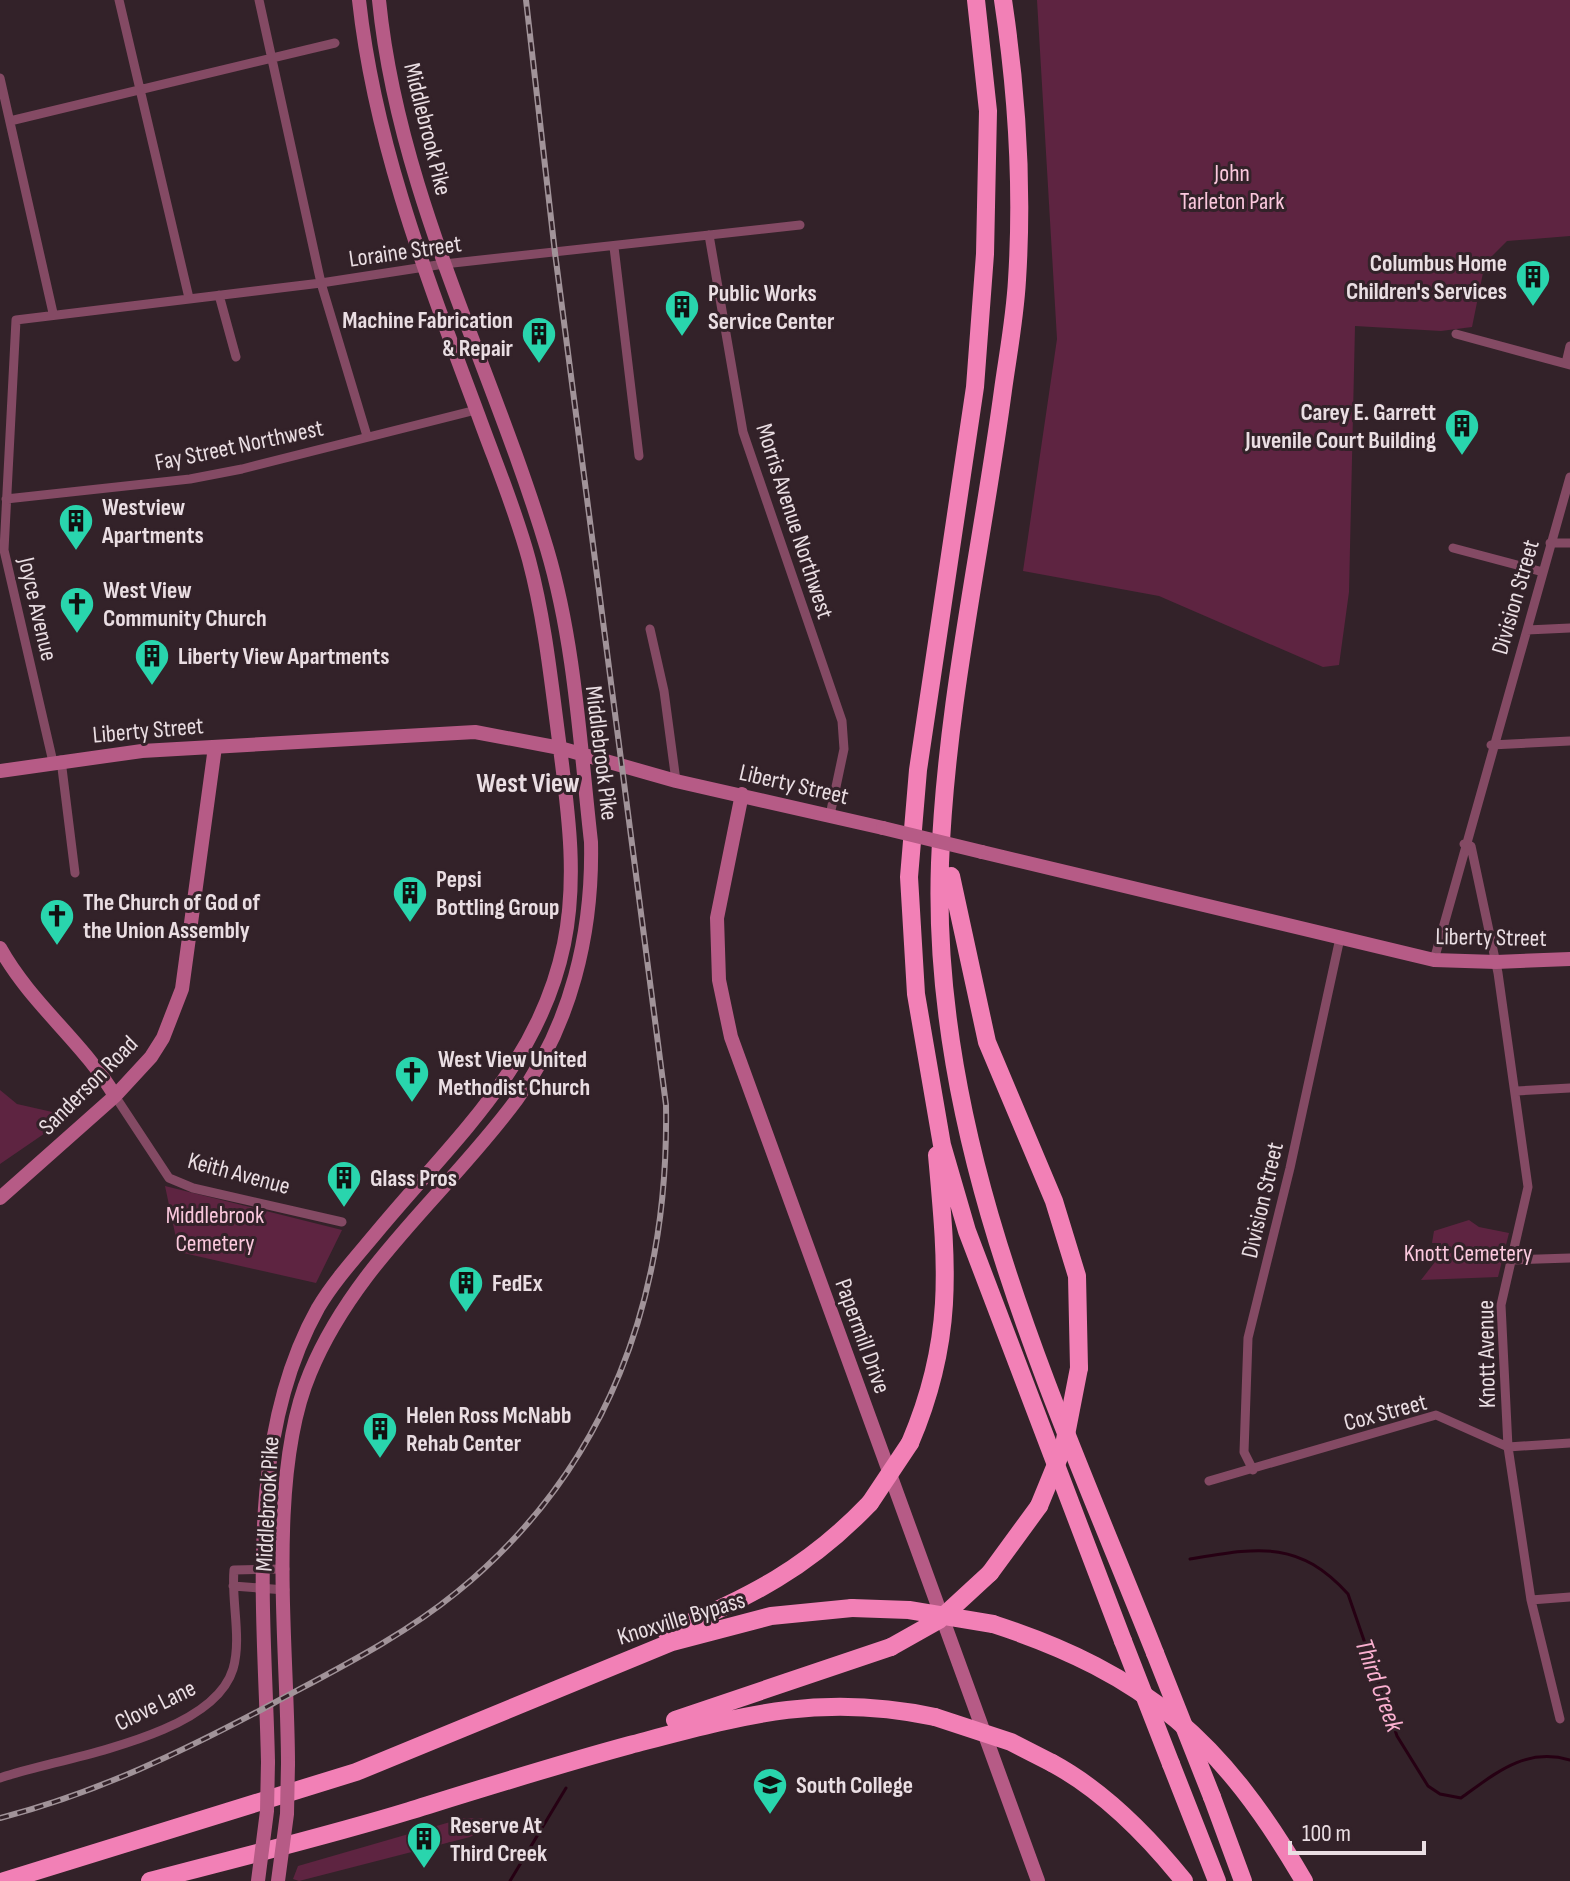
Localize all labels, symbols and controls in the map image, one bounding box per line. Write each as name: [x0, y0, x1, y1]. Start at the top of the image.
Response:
street label: Middlebrook Pike: [397, 60, 458, 198]
park label: John Tarleton Park: [1180, 159, 1284, 216]
street label: Loraine Street: [347, 229, 463, 274]
place label: Columbus Home Children's Services: [1346, 249, 1507, 306]
building icon: Columbus Home Children's Services: [1514, 258, 1552, 308]
place label: Public Works Service Center: [708, 279, 835, 336]
building icon: Public Works Service Center: [663, 288, 701, 338]
place label: Machine Fabrication & Repair: [342, 306, 514, 363]
building icon: Machine Fabrication & Repair: [520, 315, 558, 365]
place label: Carey E. Garrett Juvenile Court Building: [1244, 398, 1436, 455]
building icon: Carey E. Garrett Juvenile Court Building: [1443, 407, 1481, 457]
street label: Fay Street Northwest: [152, 414, 326, 477]
street label: Morris Avenue Northwest: [749, 420, 840, 622]
place label: Westview Apartments: [101, 493, 204, 550]
building icon: Westview Apartments: [57, 502, 95, 552]
street label: Division Street: [1485, 537, 1546, 658]
street label: Joyce Avenue: [11, 554, 63, 664]
place label: West View Community Church: [103, 576, 267, 633]
church icon: West View Community Church: [58, 585, 96, 635]
building icon: Liberty View Apartments: [133, 637, 171, 687]
place label: Liberty View Apartments: [178, 642, 389, 671]
street label: Middlebrook Pike: [579, 684, 624, 822]
street label: Liberty Street: [91, 711, 205, 750]
street label: Liberty Street: [736, 758, 851, 811]
district label: West View: [476, 767, 580, 800]
place label: Pepsi Bottling Group: [436, 865, 559, 922]
building icon: Pepsi Bottling Group: [391, 874, 429, 924]
place label: The Church of God of the Union Assembly: [83, 888, 260, 945]
church icon: The Church of God of the Union Assembly: [38, 897, 76, 947]
street label: Liberty Street: [1435, 922, 1547, 953]
street label: Sanderson Road: [33, 1030, 144, 1141]
place label: West View United Methodist Church: [438, 1045, 590, 1102]
church icon: West View United Methodist Church: [393, 1054, 431, 1104]
street label: Division Street: [1235, 1139, 1290, 1261]
street label: Keith Avenue: [185, 1146, 293, 1201]
building icon: Glass Pros: [325, 1159, 363, 1209]
place label: Glass Pros: [370, 1164, 457, 1193]
park label: Middlebrook Cemetery: [166, 1201, 264, 1258]
park label: Knott Cemetery: [1404, 1239, 1532, 1268]
building icon: FedEx: [447, 1264, 485, 1314]
place label: FedEx: [492, 1269, 543, 1298]
street label: Papermill Drive: [828, 1275, 897, 1398]
street label: Knott Avenue: [1471, 1300, 1502, 1408]
street label: Cox Street: [1340, 1388, 1430, 1437]
place label: Helen Ross McNabb Rehab Center: [406, 1401, 571, 1458]
building icon: Helen Ross McNabb Rehab Center: [361, 1410, 399, 1460]
street label: Middlebrook Pike: [249, 1436, 286, 1572]
street label: Knoxville Bypass: [614, 1585, 748, 1652]
water label: Third Creek: [1348, 1635, 1410, 1737]
street label: Clove Lane: [110, 1673, 200, 1737]
school or university icon: South College: [751, 1766, 789, 1816]
place label: South College: [796, 1771, 913, 1800]
scale bar: [1290, 1805, 1424, 1855]
place label: Reserve At Third Creek: [450, 1811, 547, 1868]
text: 100 m: [1302, 1819, 1351, 1848]
building icon: Reserve At Third Creek: [405, 1820, 443, 1870]

